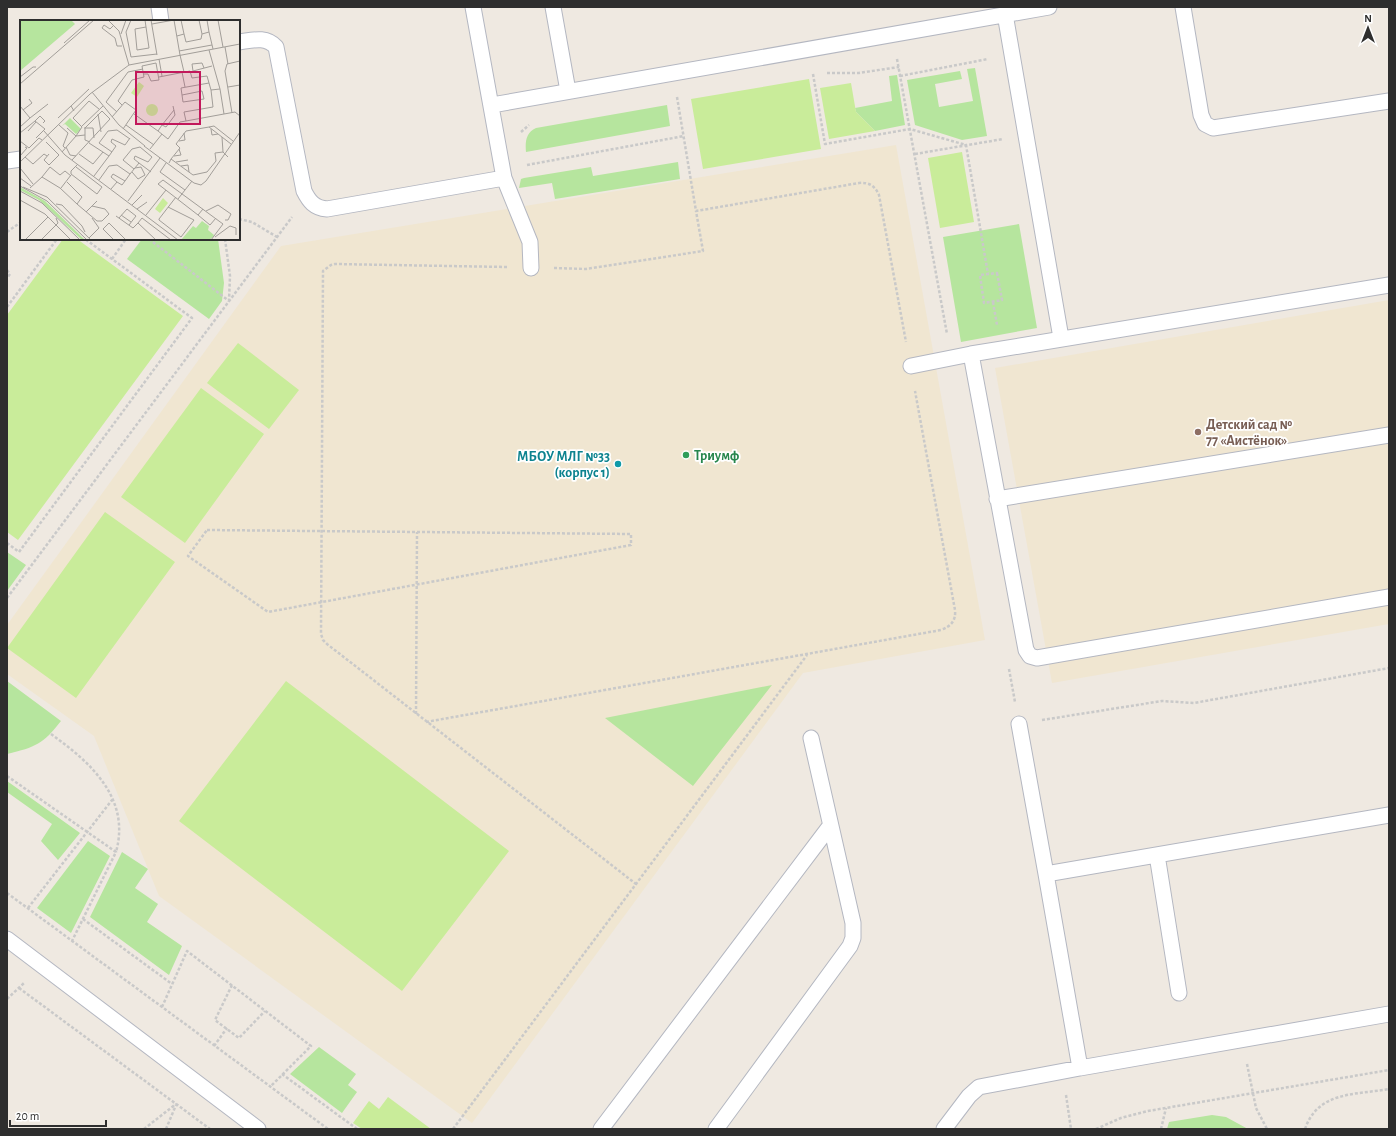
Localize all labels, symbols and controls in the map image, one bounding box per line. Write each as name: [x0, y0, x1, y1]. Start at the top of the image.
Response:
north arrow: [1348, 8, 1388, 48]
text: N: [1364, 13, 1372, 24]
inset map: [20, 20, 240, 240]
place label: Детский сад № 77 «Аистёнок»: [1206, 418, 1292, 448]
marker: Детский сад № 77 «Аистёнок»: [1193, 427, 1203, 437]
place label: Триумф: [694, 449, 739, 463]
place label: МБОУ МЛГ №33 (корпус 1): [517, 450, 610, 480]
marker: Триумф: [681, 450, 691, 460]
marker: МБОУ МЛГ №33 (корпус 1): [613, 459, 623, 469]
scale bar: [10, 1102, 106, 1128]
text: 20 m: [16, 1110, 39, 1122]

